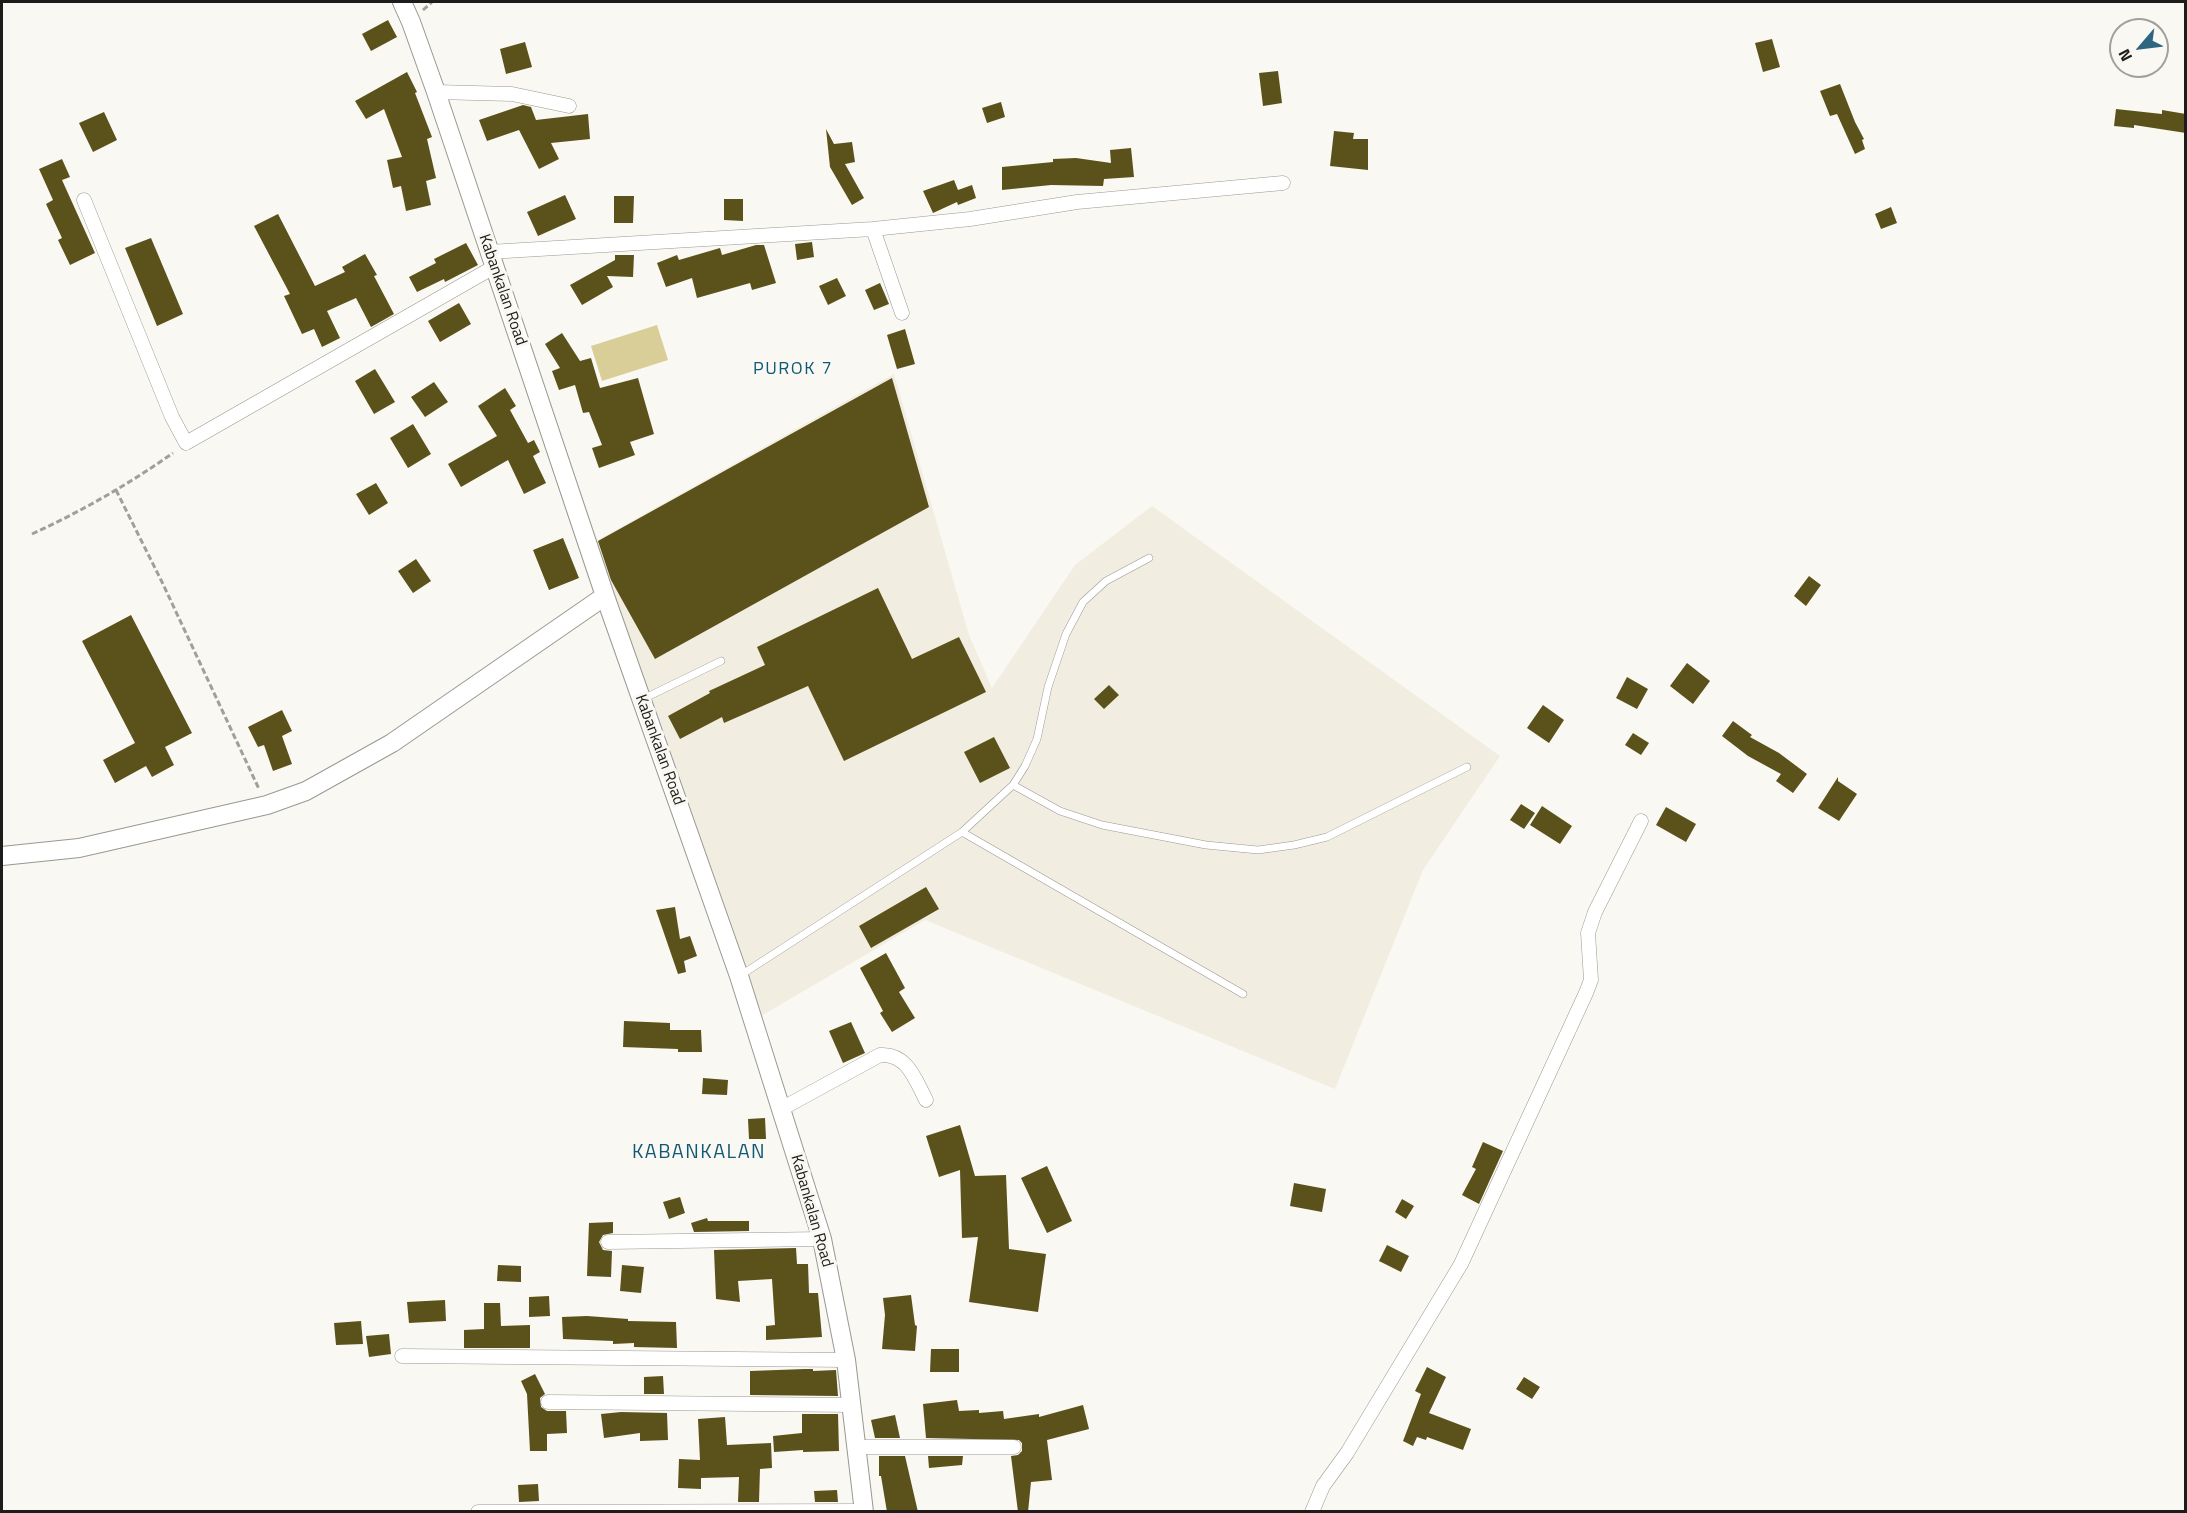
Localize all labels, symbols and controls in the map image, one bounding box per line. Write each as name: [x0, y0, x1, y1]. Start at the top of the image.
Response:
north arrow: [2109, 18, 2169, 78]
text: N: [2112, 45, 2138, 66]
street label: Kabankalan Road: [474, 232, 530, 348]
district label: PUROK 7: [753, 359, 833, 381]
street label: Kabankalan Road: [630, 692, 688, 808]
district label: KABANKALAN: [632, 1141, 766, 1165]
street label: Kabankalan Road: [786, 1152, 836, 1270]

